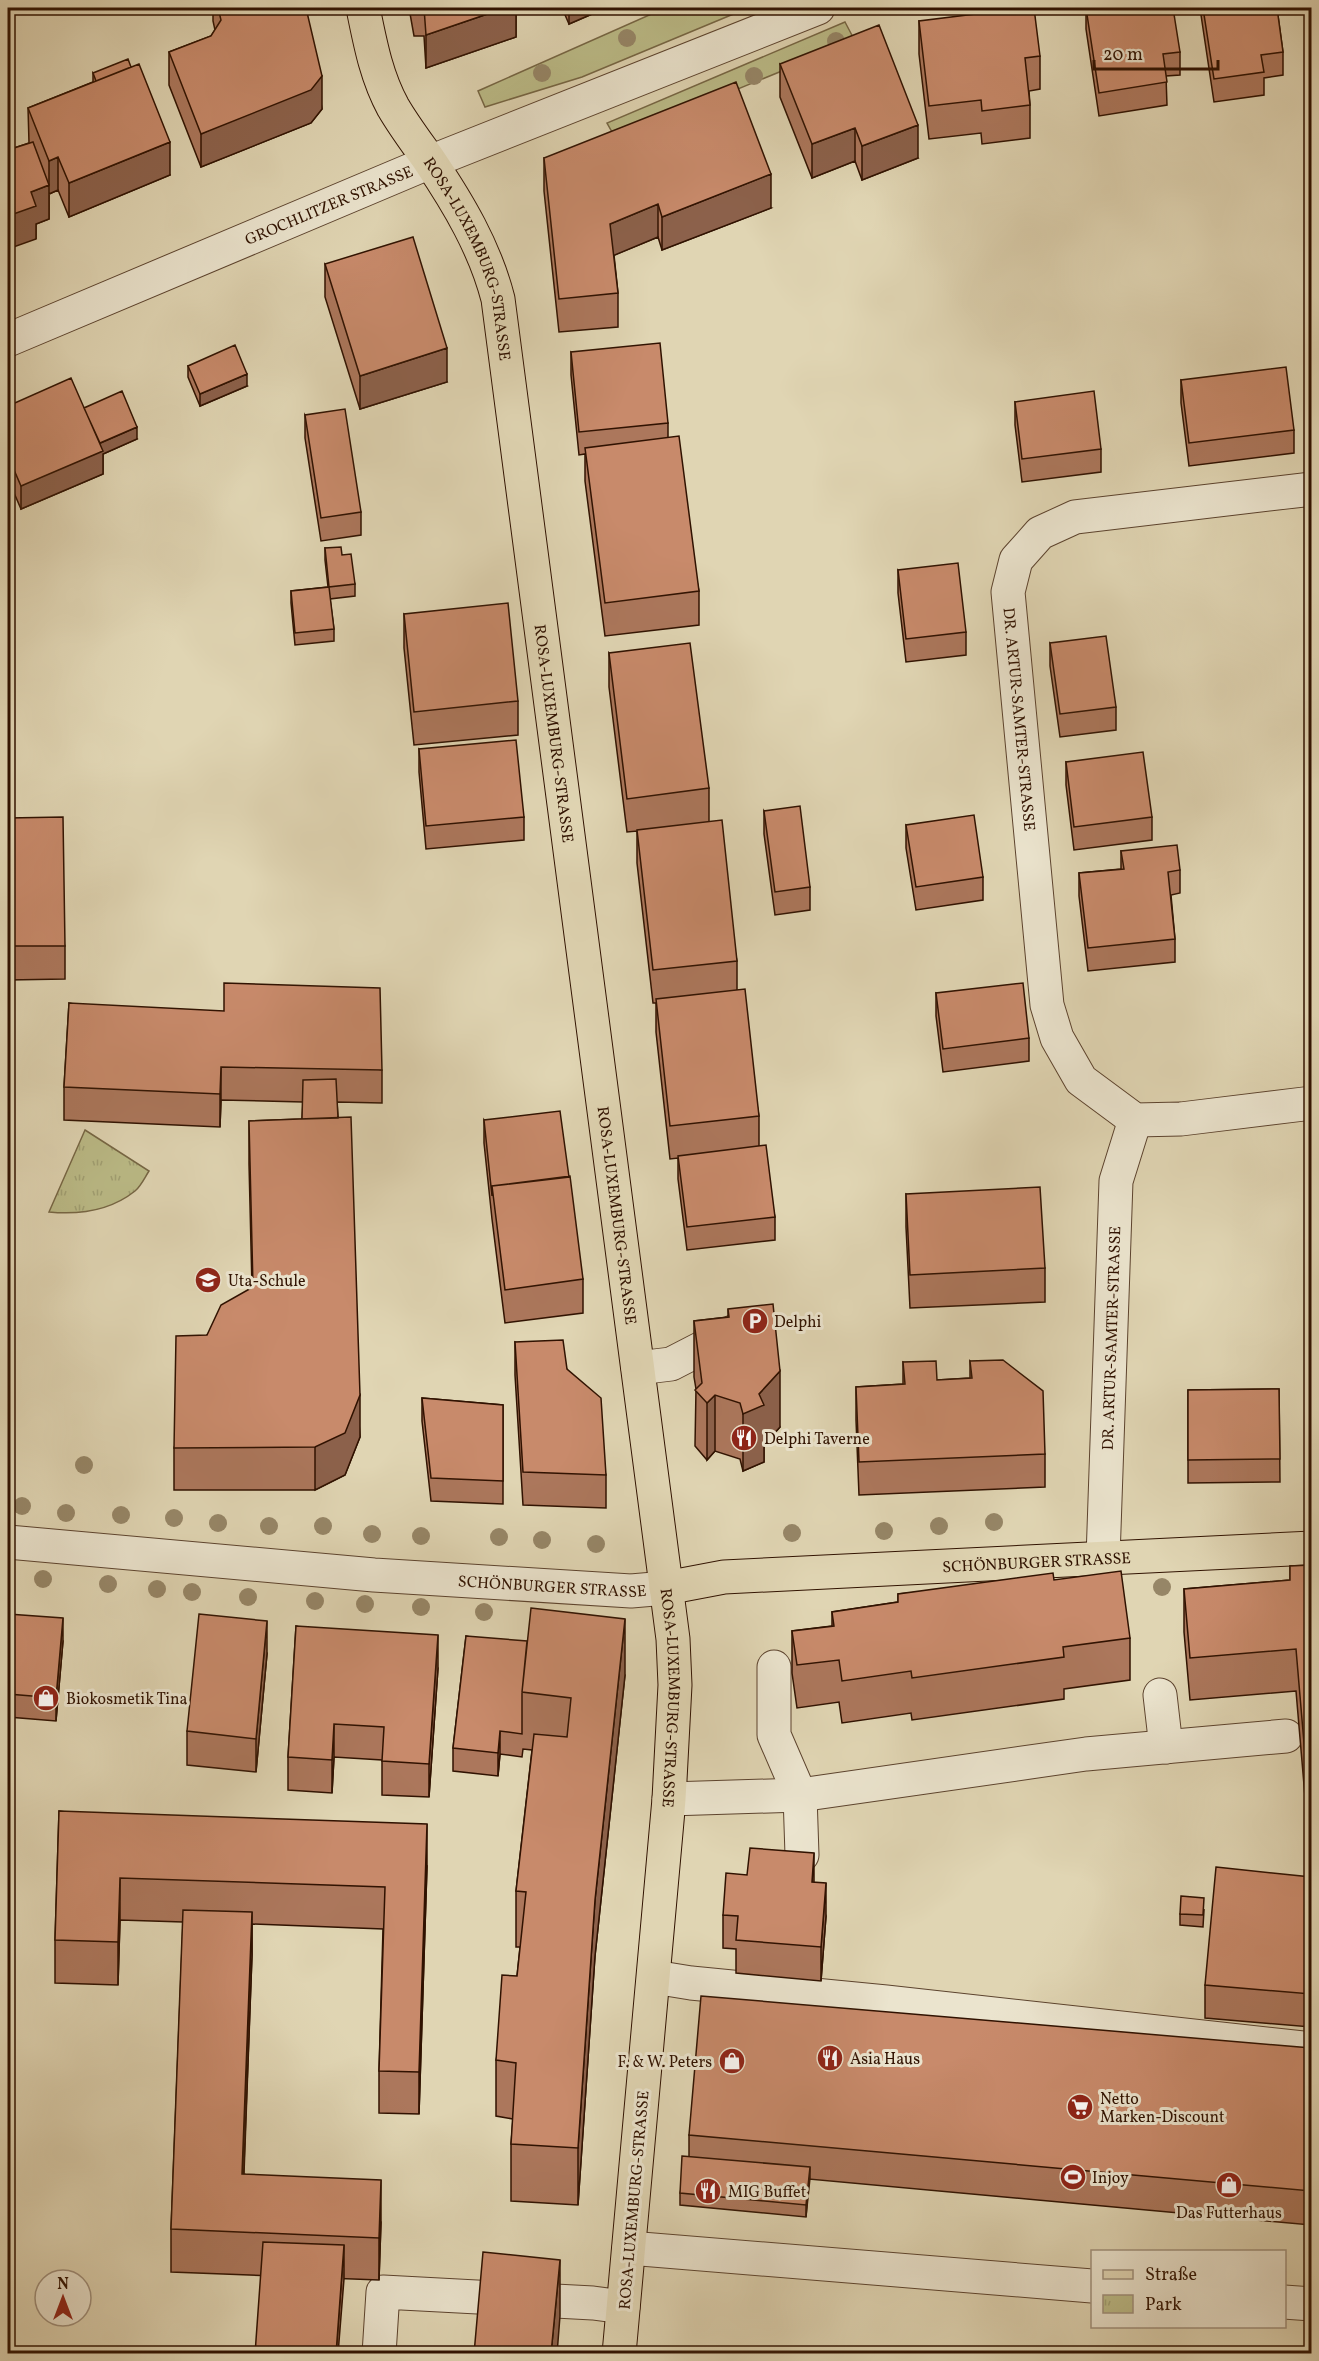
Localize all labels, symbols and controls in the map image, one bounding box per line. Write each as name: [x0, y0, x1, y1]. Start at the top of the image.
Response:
scale bar: [1094, 33, 1218, 71]
text: 20 m: [1103, 43, 1143, 68]
street label: ROSA-LUXEMBURG-STRASSE: [417, 153, 515, 362]
street label: GROCHLITZER STRASSE: [242, 161, 417, 252]
street label: DR. ARTUR-SAMTER-STRASSE: [997, 607, 1040, 832]
street label: ROSA-LUXEMBURG-STRASSE: [528, 623, 578, 844]
street label: ROSA-LUXEMBURG-STRASSE: [591, 1105, 641, 1326]
street label: DR. ARTUR-SAMTER-STRASSE: [1098, 1226, 1127, 1451]
school or university icon: Uta-Schule: [193, 1265, 223, 1295]
place label: Uta-Schule: [228, 1271, 306, 1293]
parking icon: Delphi: [740, 1306, 770, 1336]
place label: Delphi: [774, 1312, 822, 1334]
restaurant icon: Delphi Taverne: [729, 1423, 759, 1453]
place label: Delphi Taverne: [764, 1429, 870, 1451]
street label: SCHÖNBURGER STRASSE: [942, 1548, 1132, 1579]
street label: SCHÖNBURGER STRASSE: [457, 1571, 647, 1604]
street label: ROSA-LUXEMBURG-STRASSE: [653, 1587, 684, 1808]
shop icon: Biokosmetik Tina: [31, 1683, 61, 1713]
place label: Biokosmetik Tina: [66, 1689, 188, 1711]
restaurant icon: Asia Haus: [815, 2043, 845, 2073]
shop icon: F. & W. Peters: [717, 2046, 747, 2076]
place label: Asia Haus: [850, 2049, 920, 2071]
place label: F. & W. Peters: [618, 2052, 712, 2074]
place label: Netto Marken-Discount: [1100, 2089, 1225, 2129]
street label: ROSA-LUXEMBURG-STRASSE: [614, 2090, 656, 2311]
supermarket icon: Netto Marken-Discount: [1065, 2092, 1095, 2122]
sports icon: Injoy: [1058, 2162, 1088, 2192]
place label: Injoy: [1092, 2168, 1129, 2190]
shop icon: Das Futterhaus: [1214, 2170, 1244, 2200]
restaurant icon: MIG Buffet: [693, 2176, 723, 2206]
place label: MIG Buffet: [728, 2182, 807, 2204]
place label: Das Futterhaus: [1176, 2203, 1282, 2225]
legend: [1091, 2250, 1286, 2328]
text: Straße: [1145, 2263, 1197, 2288]
north arrow: [33, 2268, 93, 2328]
text: N: [57, 2274, 69, 2296]
text: Park: [1145, 2293, 1182, 2318]

